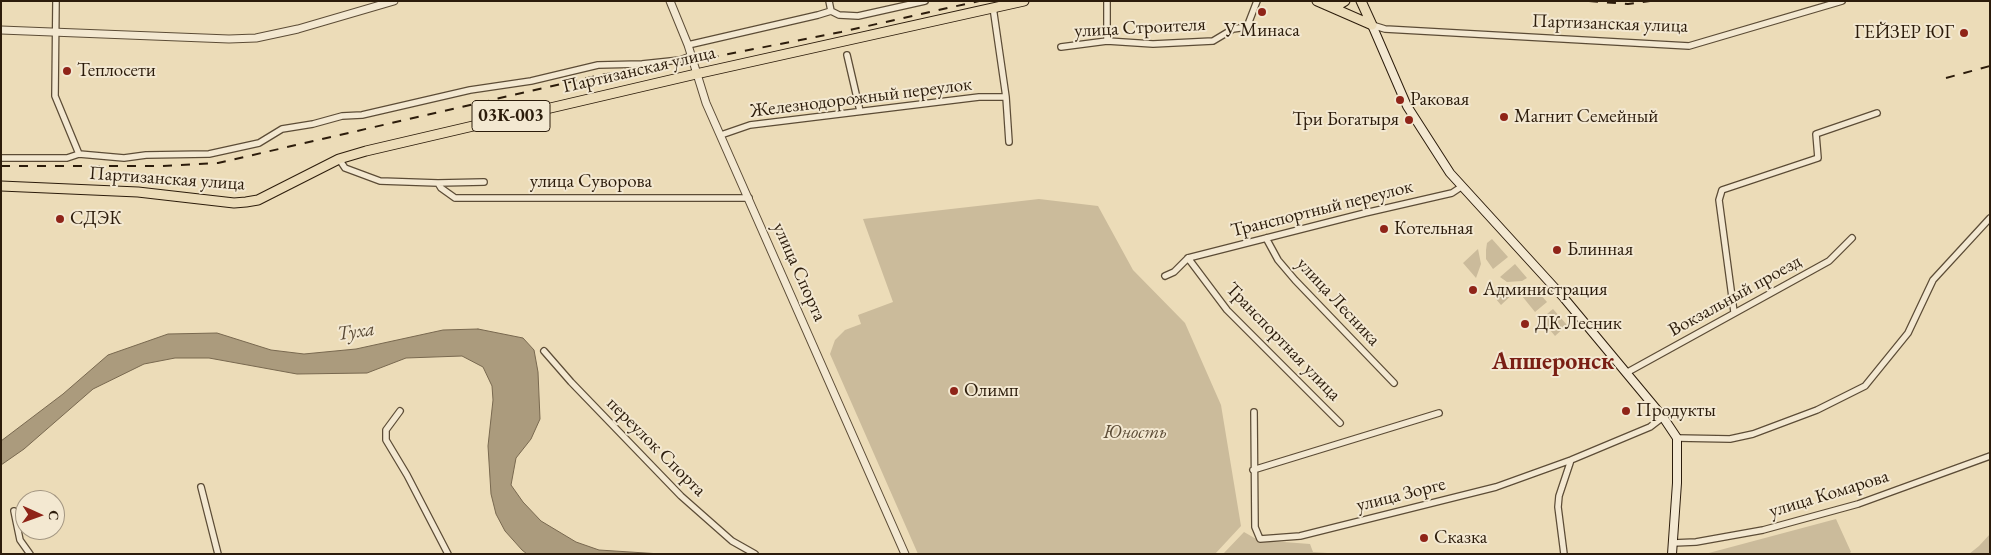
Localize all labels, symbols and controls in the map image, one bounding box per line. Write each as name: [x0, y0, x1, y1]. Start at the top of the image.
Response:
marker: У Минаса: [1256, 6, 1268, 18]
street label: Партизанская улица: [1532, 10, 1688, 38]
street label: улица Строителя: [1074, 13, 1206, 43]
place label: У Минаса: [1224, 20, 1300, 42]
place label: ГЕЙЗЕР ЮГ: [1854, 22, 1954, 44]
marker: ГЕЙЗЕР ЮГ: [1958, 27, 1970, 39]
street label: Партизанская улица: [560, 41, 718, 99]
place label: Теплосети: [77, 60, 156, 82]
marker: Теплосети: [61, 65, 73, 77]
street label: Железнодорожный переулок: [749, 73, 973, 123]
place label: Раковая: [1410, 89, 1469, 111]
marker: Раковая: [1394, 94, 1406, 106]
road number: 03К-003: [472, 100, 550, 132]
place label: Магнит Семейный: [1514, 106, 1658, 128]
place label: Три Богатыря: [1292, 109, 1399, 131]
marker: Магнит Семейный: [1498, 111, 1510, 123]
marker: Три Богатыря: [1403, 114, 1415, 126]
street label: Партизанская улица: [88, 162, 246, 196]
street label: улица Суворова: [530, 171, 652, 193]
street label: Транспортный переулок: [1229, 175, 1415, 243]
place label: СДЭК: [70, 208, 122, 230]
marker: СДЭК: [54, 213, 66, 225]
place label: Котельная: [1394, 218, 1473, 240]
street label: улица Спорта: [767, 219, 831, 325]
marker: Котельная: [1378, 223, 1390, 235]
place label: Блинная: [1567, 239, 1633, 261]
marker: Блинная: [1551, 244, 1563, 256]
street label: Вокзальный проезд: [1665, 250, 1805, 342]
street label: улица Лесника: [1291, 253, 1385, 351]
street label: Транспортная улица: [1221, 278, 1345, 406]
place label: Администрация: [1483, 279, 1608, 301]
marker: Администрация: [1467, 284, 1479, 296]
place label: ДК Лесник: [1535, 313, 1622, 335]
water label: Туха: [336, 317, 376, 347]
marker: ДК Лесник: [1519, 318, 1531, 330]
district label: Апшеронск: [1492, 348, 1614, 376]
place label: Олимп: [964, 380, 1019, 402]
marker: Олимп: [948, 385, 960, 397]
street label: переулок Спорта: [602, 393, 710, 501]
place label: Продукты: [1636, 400, 1716, 422]
marker: Продукты: [1620, 405, 1632, 417]
park label: Юность: [1103, 422, 1167, 444]
street label: улица Комарова: [1766, 465, 1892, 523]
street label: улица Зорге: [1354, 473, 1448, 517]
north arrow: [15, 490, 65, 540]
text: С: [45, 510, 63, 521]
place label: Сказка: [1434, 527, 1487, 549]
marker: Сказка: [1418, 532, 1430, 544]

